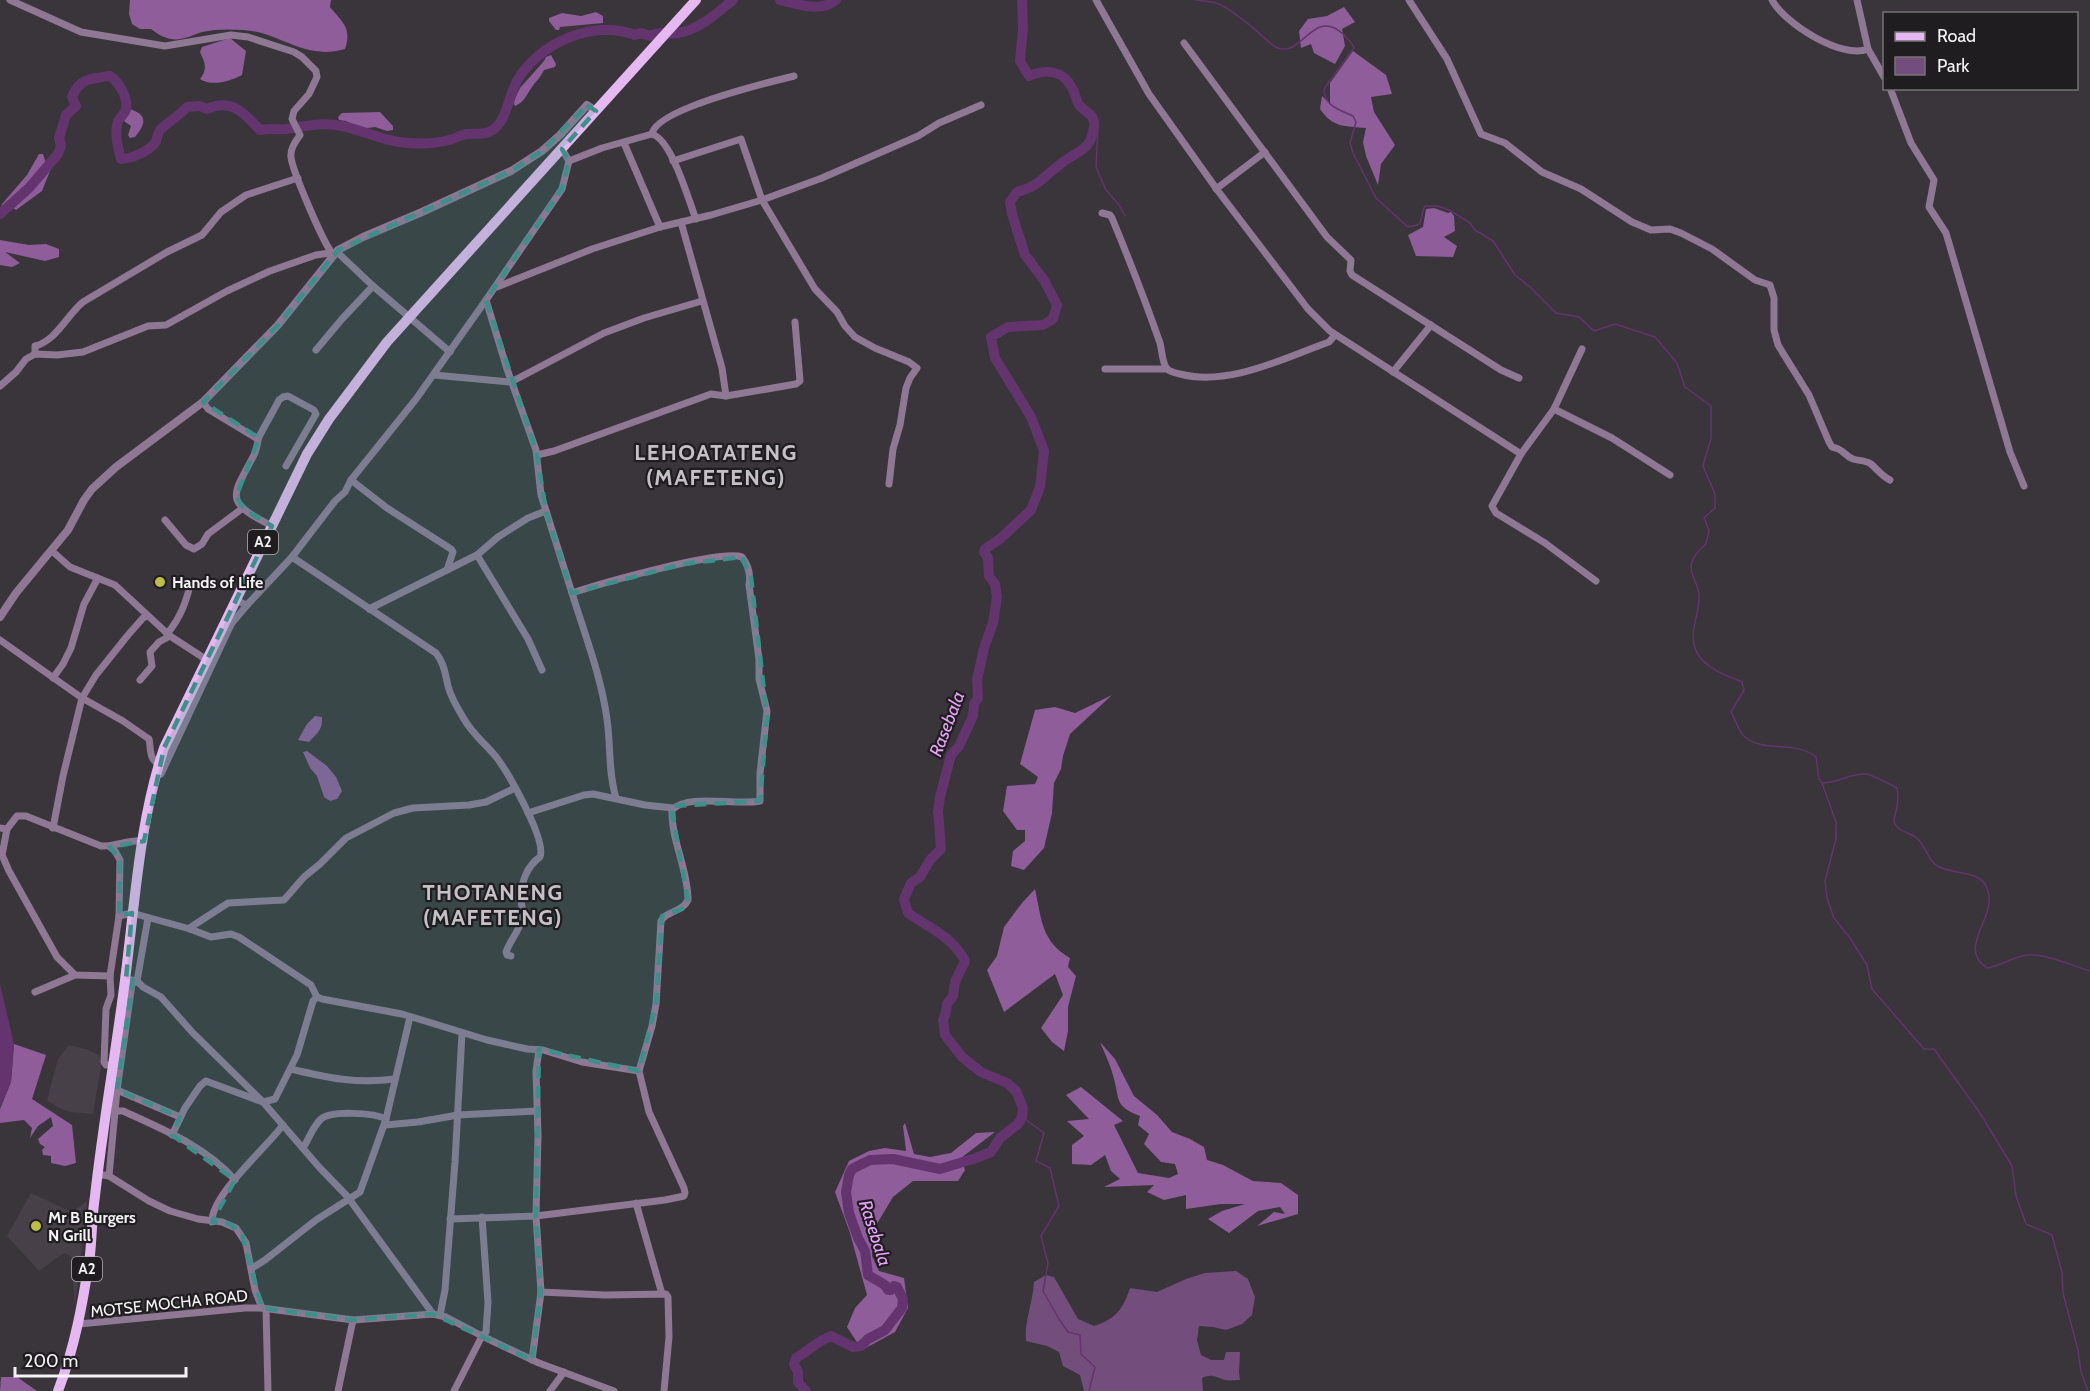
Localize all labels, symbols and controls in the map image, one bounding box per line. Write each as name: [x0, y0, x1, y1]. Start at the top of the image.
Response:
legend: [1883, 12, 2078, 90]
text: Road: [1937, 25, 1976, 47]
text: Park: [1937, 55, 1970, 77]
district label: LEHOATATENG (MAFETENG): [634, 439, 798, 491]
road number: A2: [248, 530, 278, 554]
place label: Hands of Life: [172, 573, 263, 592]
marker: Hands of Life: [153, 575, 167, 589]
water label: Rasebala: [925, 688, 969, 760]
district label: THOTANENG (MAFETENG): [422, 879, 564, 931]
water label: Rasebala: [854, 1197, 896, 1269]
place label: Mr B Burgers N Grill: [48, 1208, 136, 1245]
marker: Mr B Burgers N Grill: [29, 1219, 43, 1233]
road number: A2: [72, 1257, 102, 1281]
street label: MOTSE MOCHA ROAD: [89, 1286, 249, 1321]
scale bar: [15, 1340, 186, 1378]
text: 200 m: [24, 1350, 78, 1372]

